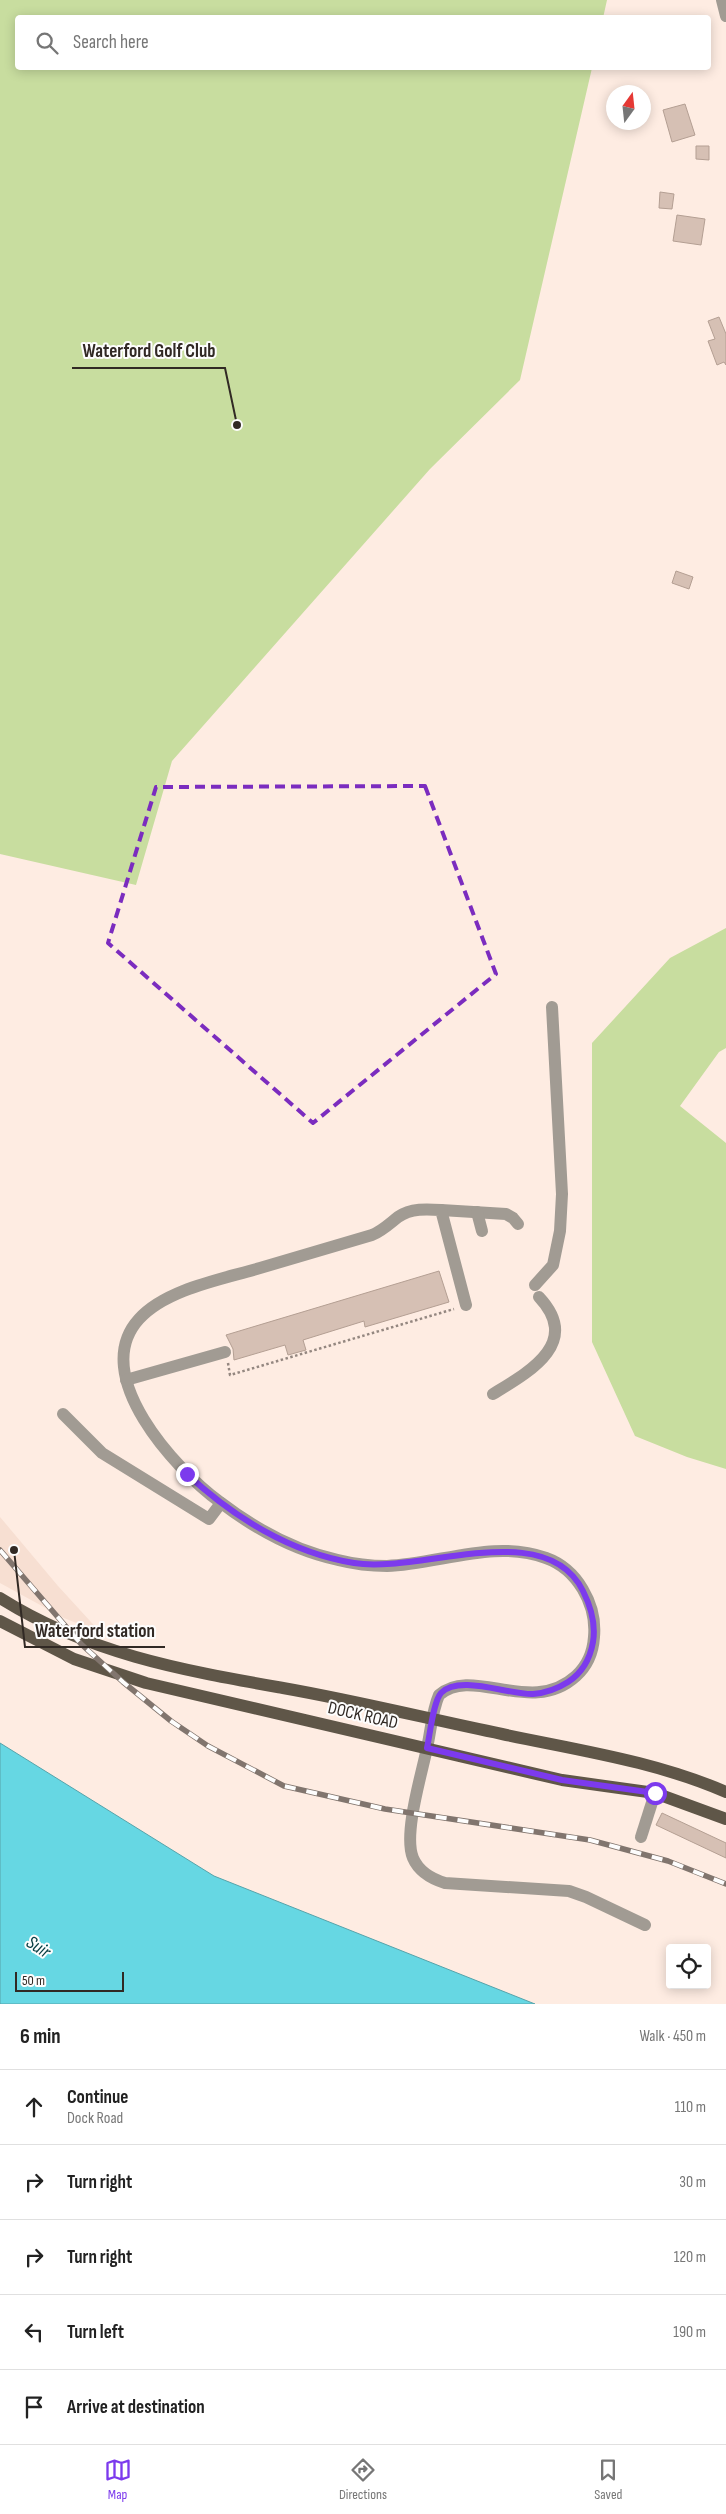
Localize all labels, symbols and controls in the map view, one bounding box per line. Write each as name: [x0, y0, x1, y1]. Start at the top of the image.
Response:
search box: [15, 15, 711, 70]
icon: search: [33, 29, 61, 57]
text: Search here: [73, 31, 149, 54]
north arrow: [606, 85, 651, 130]
callout: Waterford Golf Club: [72, 334, 225, 368]
text: Waterford Golf Club: [83, 340, 215, 363]
route end: [176, 1463, 199, 1486]
callout: Waterford station: [25, 1613, 165, 1647]
text: Waterford station: [35, 1620, 155, 1643]
street label: DOCK ROAD: [326, 1697, 400, 1734]
route start: [644, 1782, 667, 1805]
water label: Suir: [22, 1931, 55, 1964]
map controls: [666, 1944, 711, 1989]
button: locate: [666, 1944, 711, 1989]
scale bar: [15, 1969, 124, 1992]
text: 50 m: [22, 1972, 45, 1989]
text: 6 min: [20, 2024, 61, 2049]
text: Walk · 450 m: [639, 2027, 706, 2046]
text: Continue: [67, 2086, 128, 2109]
icon: ahead: [20, 2093, 48, 2121]
text: 110 m: [675, 2098, 706, 2117]
text: Dock Road: [67, 2109, 123, 2128]
icon: right: [20, 2168, 48, 2196]
text: Turn right: [67, 2171, 132, 2194]
text: 30 m: [679, 2173, 706, 2192]
icon: right: [20, 2243, 48, 2271]
text: Turn right: [67, 2246, 132, 2269]
text: 120 m: [674, 2248, 706, 2267]
icon: left: [20, 2318, 48, 2346]
text: Turn left: [67, 2321, 124, 2344]
text: 190 m: [673, 2323, 706, 2342]
icon: arrive: [20, 2393, 48, 2421]
text: Arrive at destination: [67, 2396, 205, 2419]
tab: Map: [104, 2456, 132, 2503]
tab: Directions: [339, 2456, 387, 2503]
tab: Saved: [594, 2456, 622, 2503]

